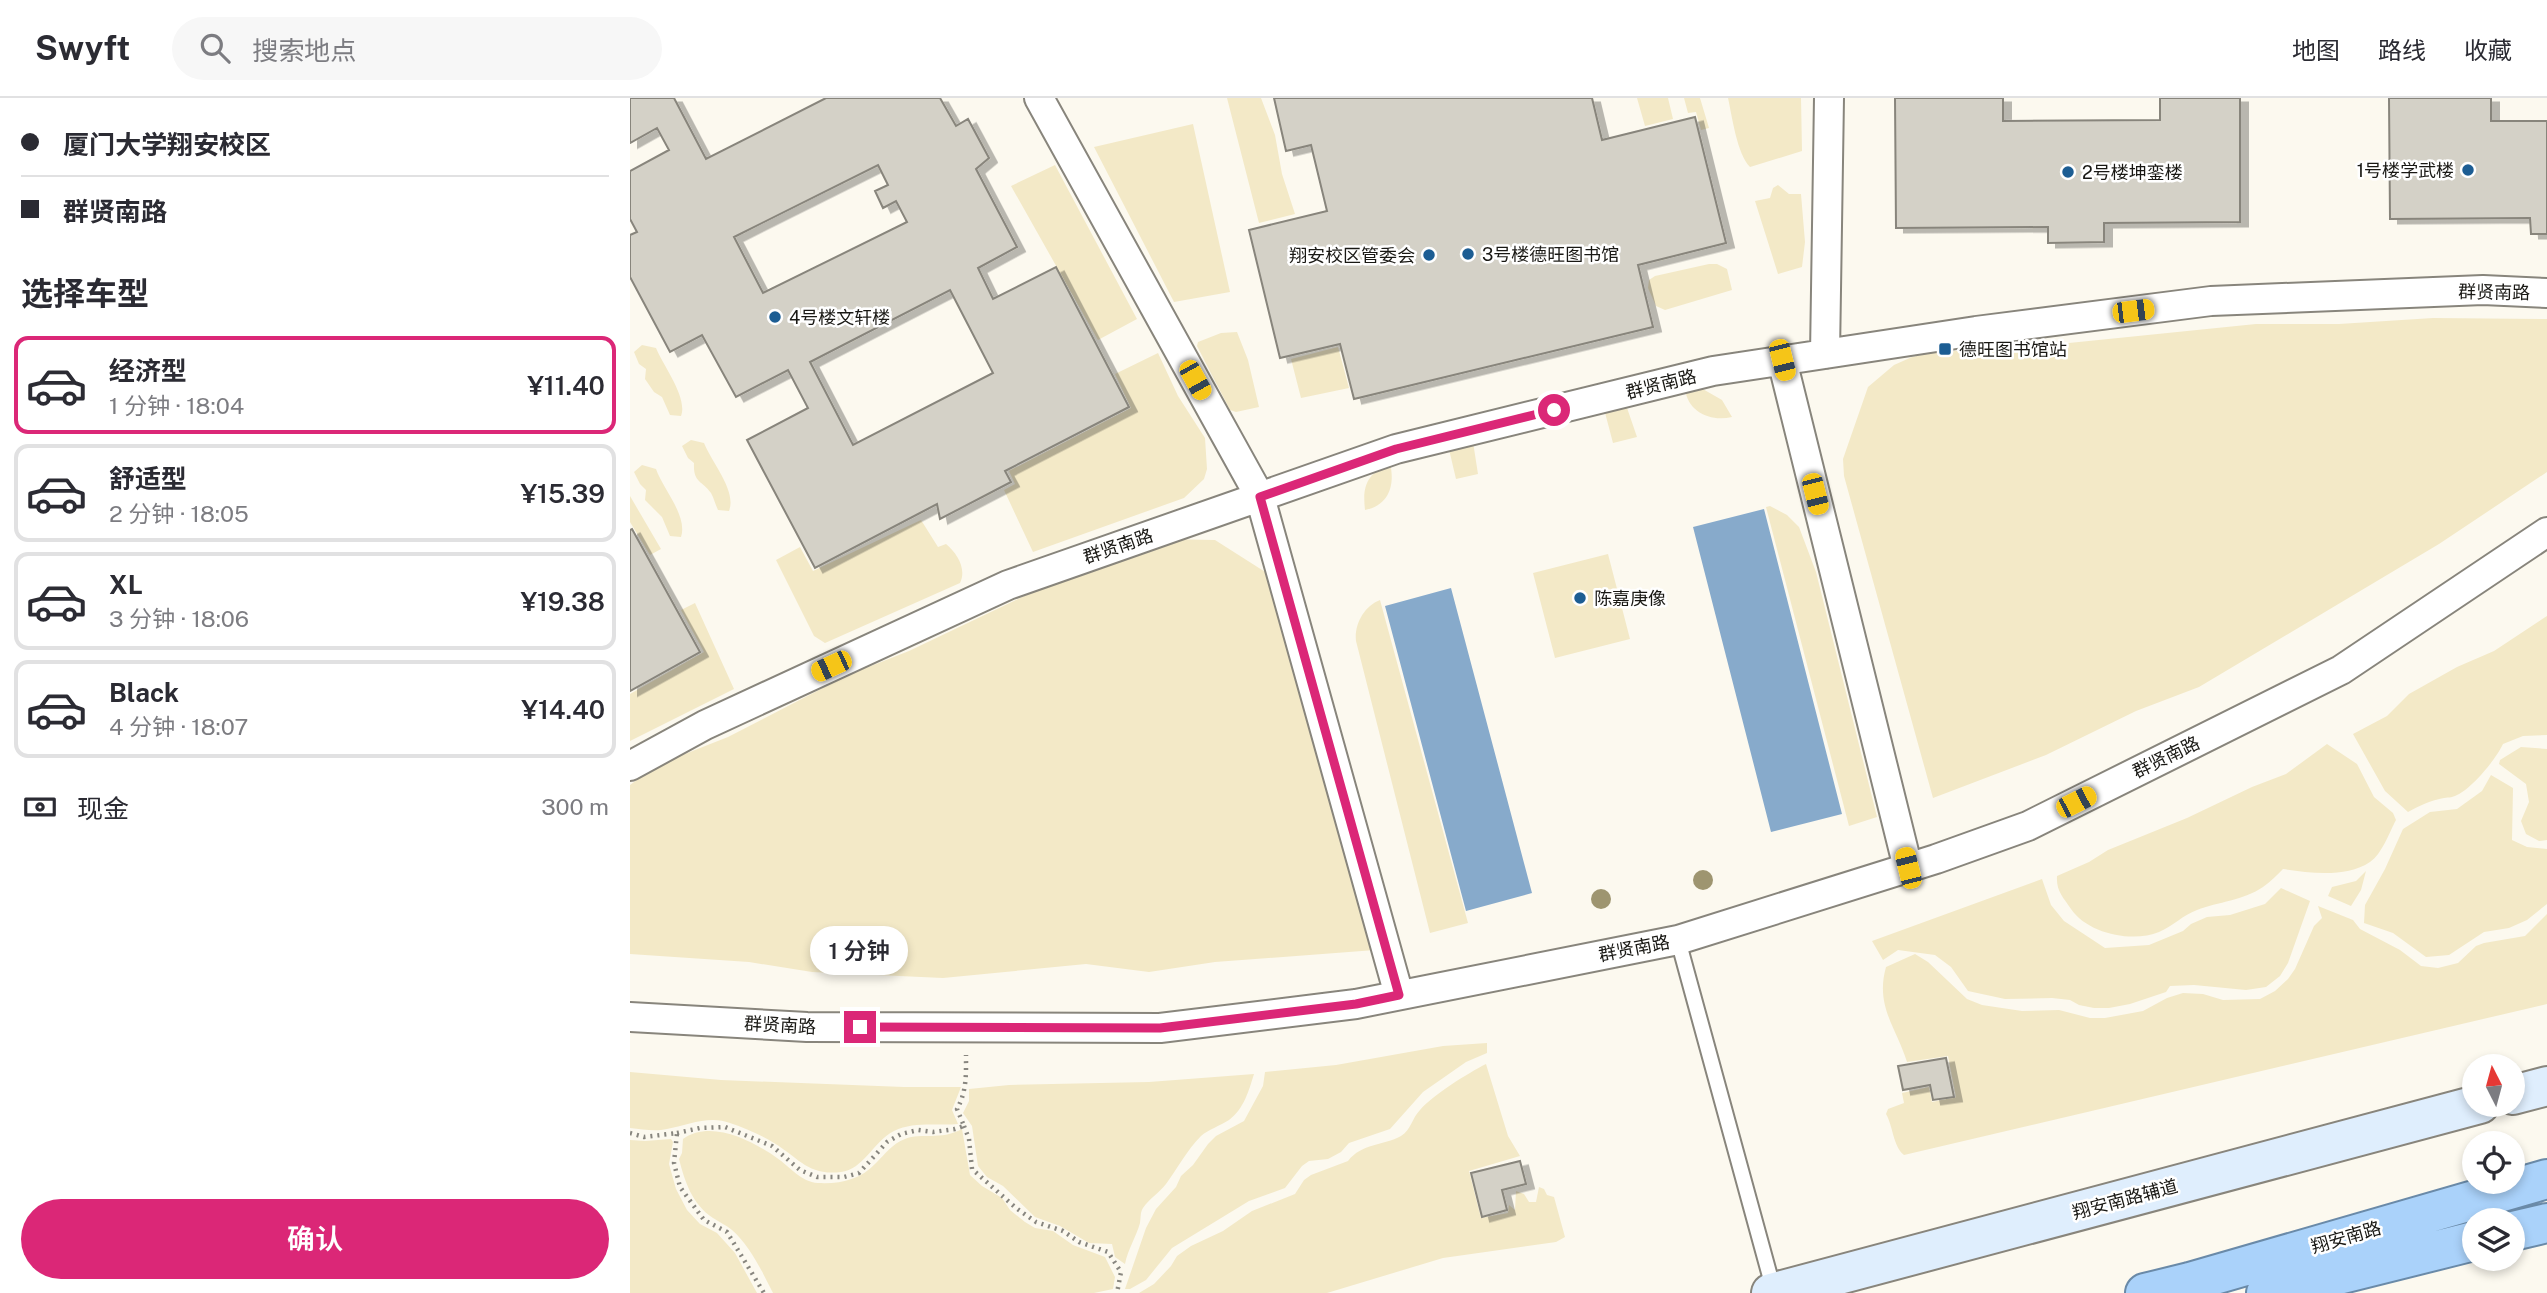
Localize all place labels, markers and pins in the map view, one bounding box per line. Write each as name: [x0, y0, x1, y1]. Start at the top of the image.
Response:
place label: 1号楼学武楼: [2357, 160, 2454, 181]
place label: 2号楼坤銮楼: [2082, 162, 2183, 183]
marker: 1号楼学武楼: [2460, 162, 2476, 178]
marker: 2号楼坤銮楼: [2060, 164, 2076, 180]
place label: 3号楼德旺图书馆: [1482, 244, 1619, 265]
place label: 翔安校区管委会: [1289, 245, 1415, 266]
marker: 3号楼德旺图书馆: [1460, 246, 1476, 262]
marker: 翔安校区管委会: [1421, 247, 1437, 263]
place label: 4号楼文轩楼: [789, 307, 890, 328]
marker: 4号楼文轩楼: [767, 309, 783, 325]
place label: 德旺图书馆站: [1959, 339, 2067, 360]
marker: 德旺图书馆站: [1937, 341, 1953, 357]
place label: 陈嘉庚像: [1594, 588, 1666, 609]
marker: 陈嘉庚像: [1572, 590, 1588, 606]

